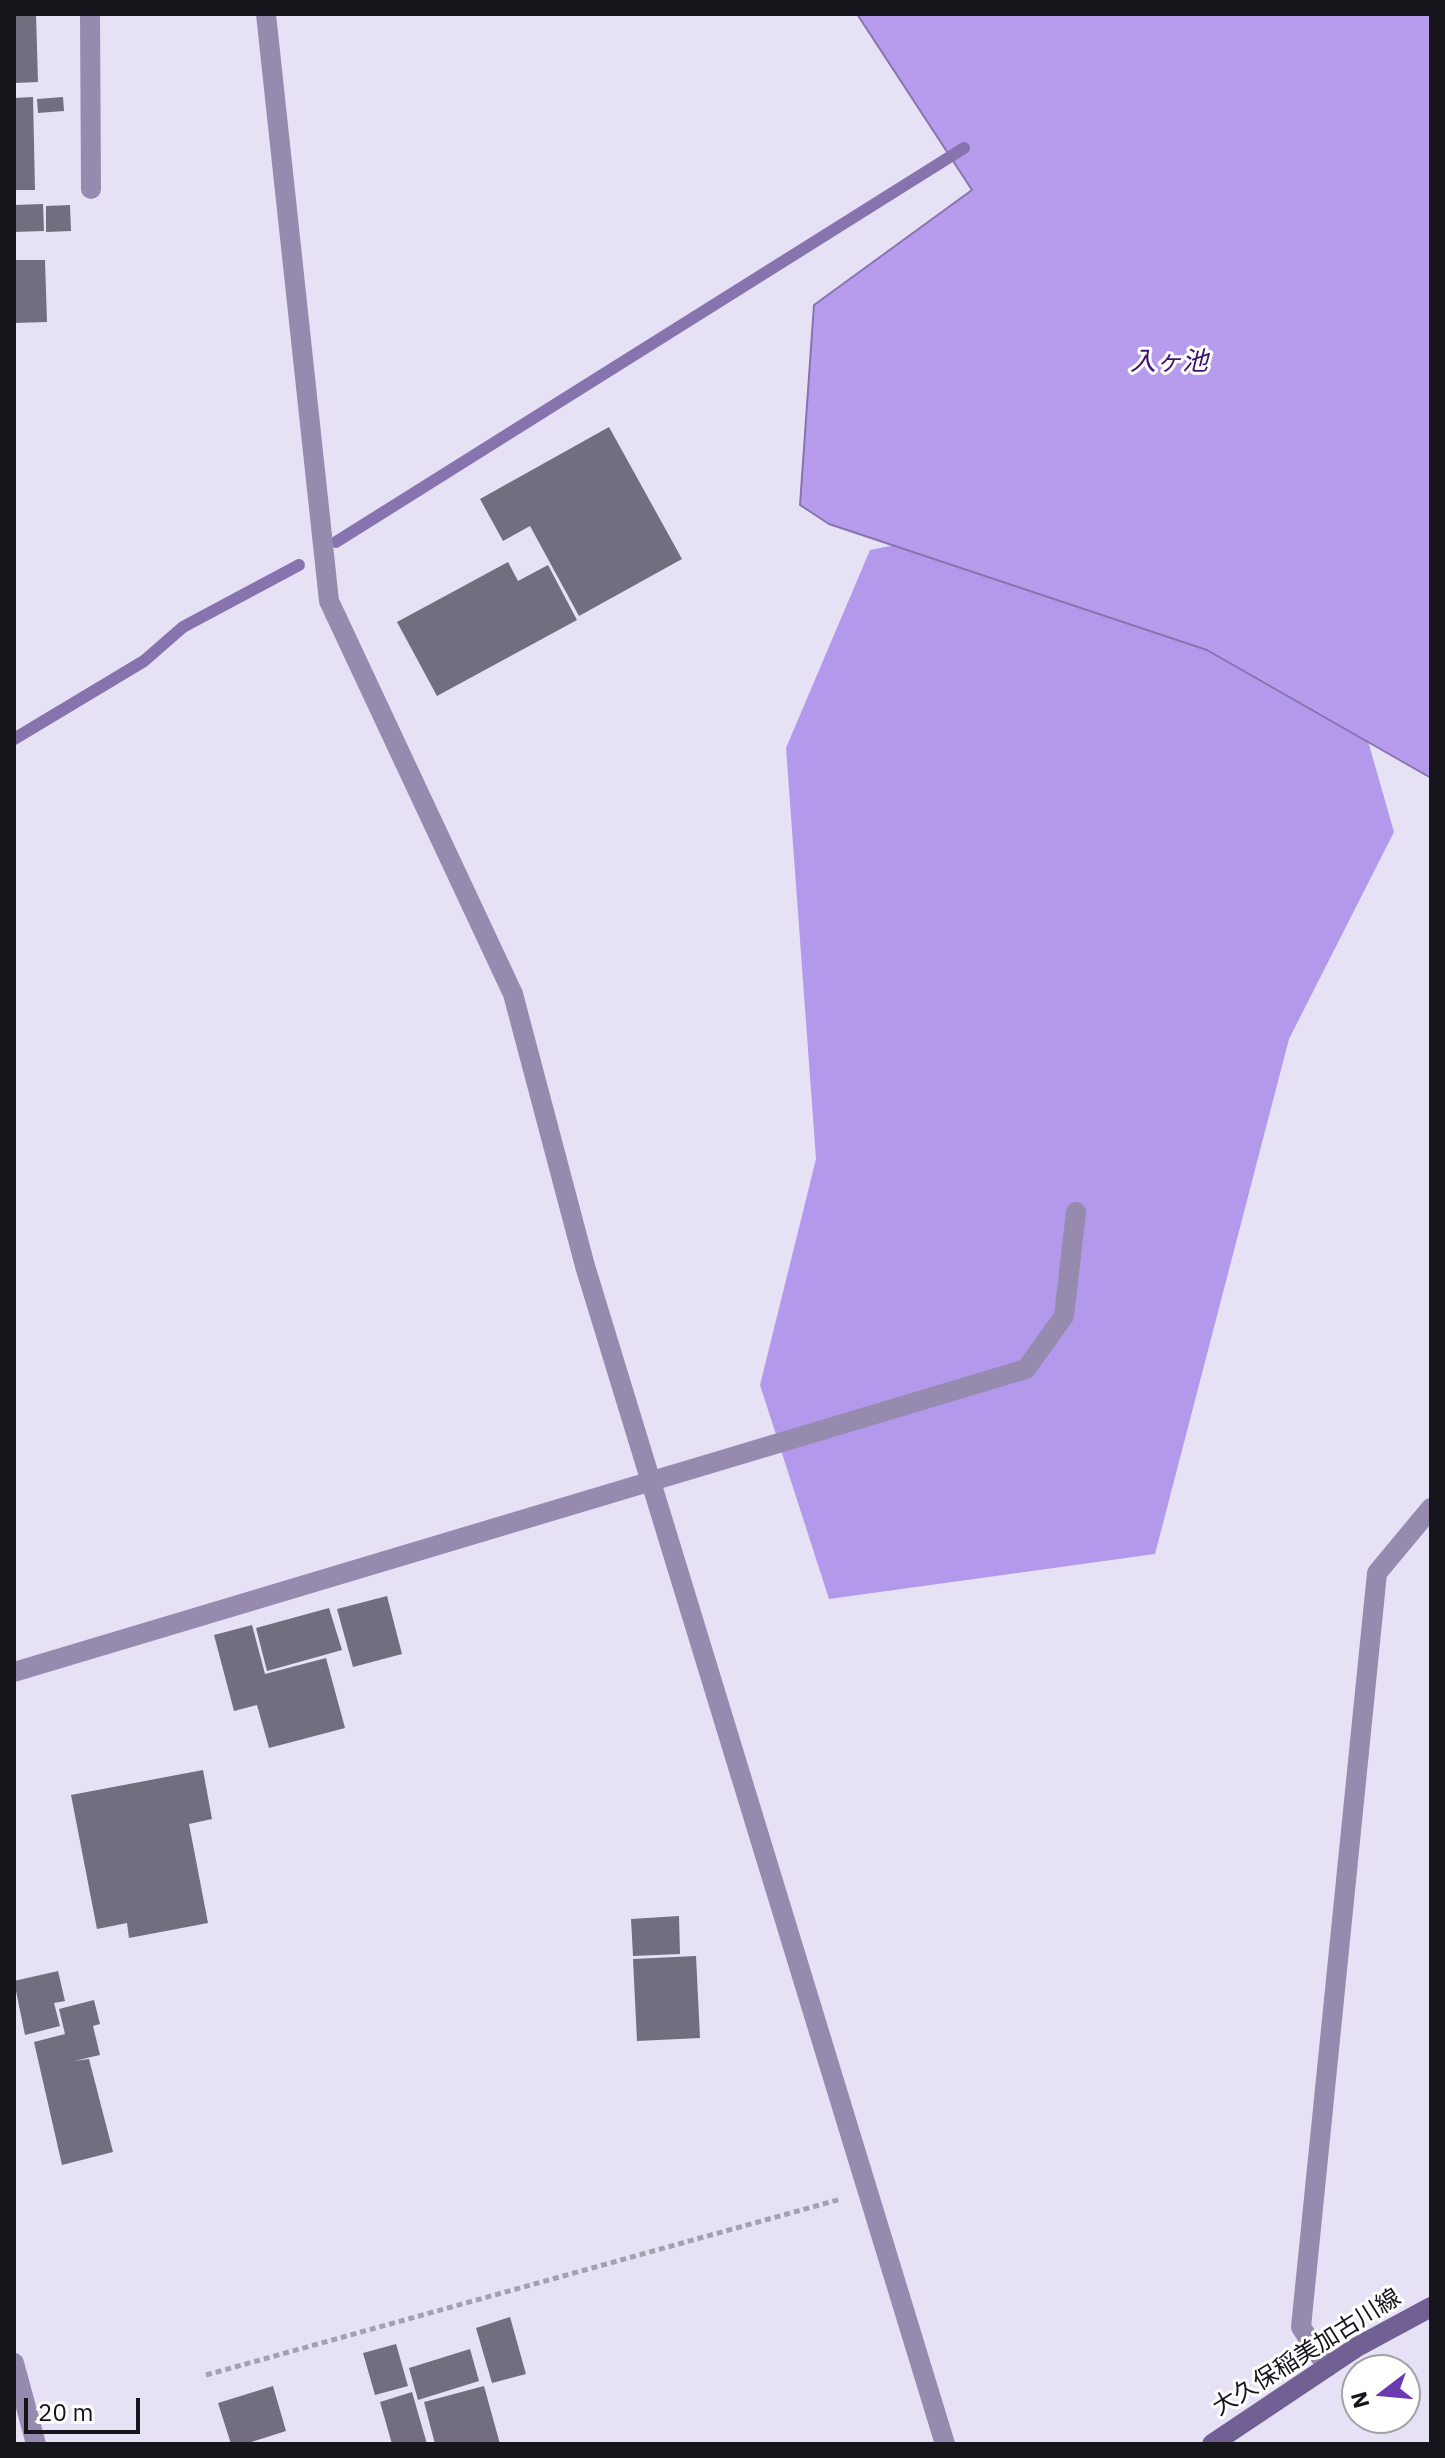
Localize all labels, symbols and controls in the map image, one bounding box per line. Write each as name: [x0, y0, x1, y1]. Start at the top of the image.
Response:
water label: 入ヶ池: [1130, 346, 1208, 378]
street label: 大久保稲美加古川線: [1208, 2284, 1406, 2422]
north arrow: [1341, 2354, 1421, 2434]
scale bar: [28, 2382, 144, 2432]
text: N: [1343, 2389, 1376, 2412]
text: 20 m: [38, 2396, 93, 2428]

